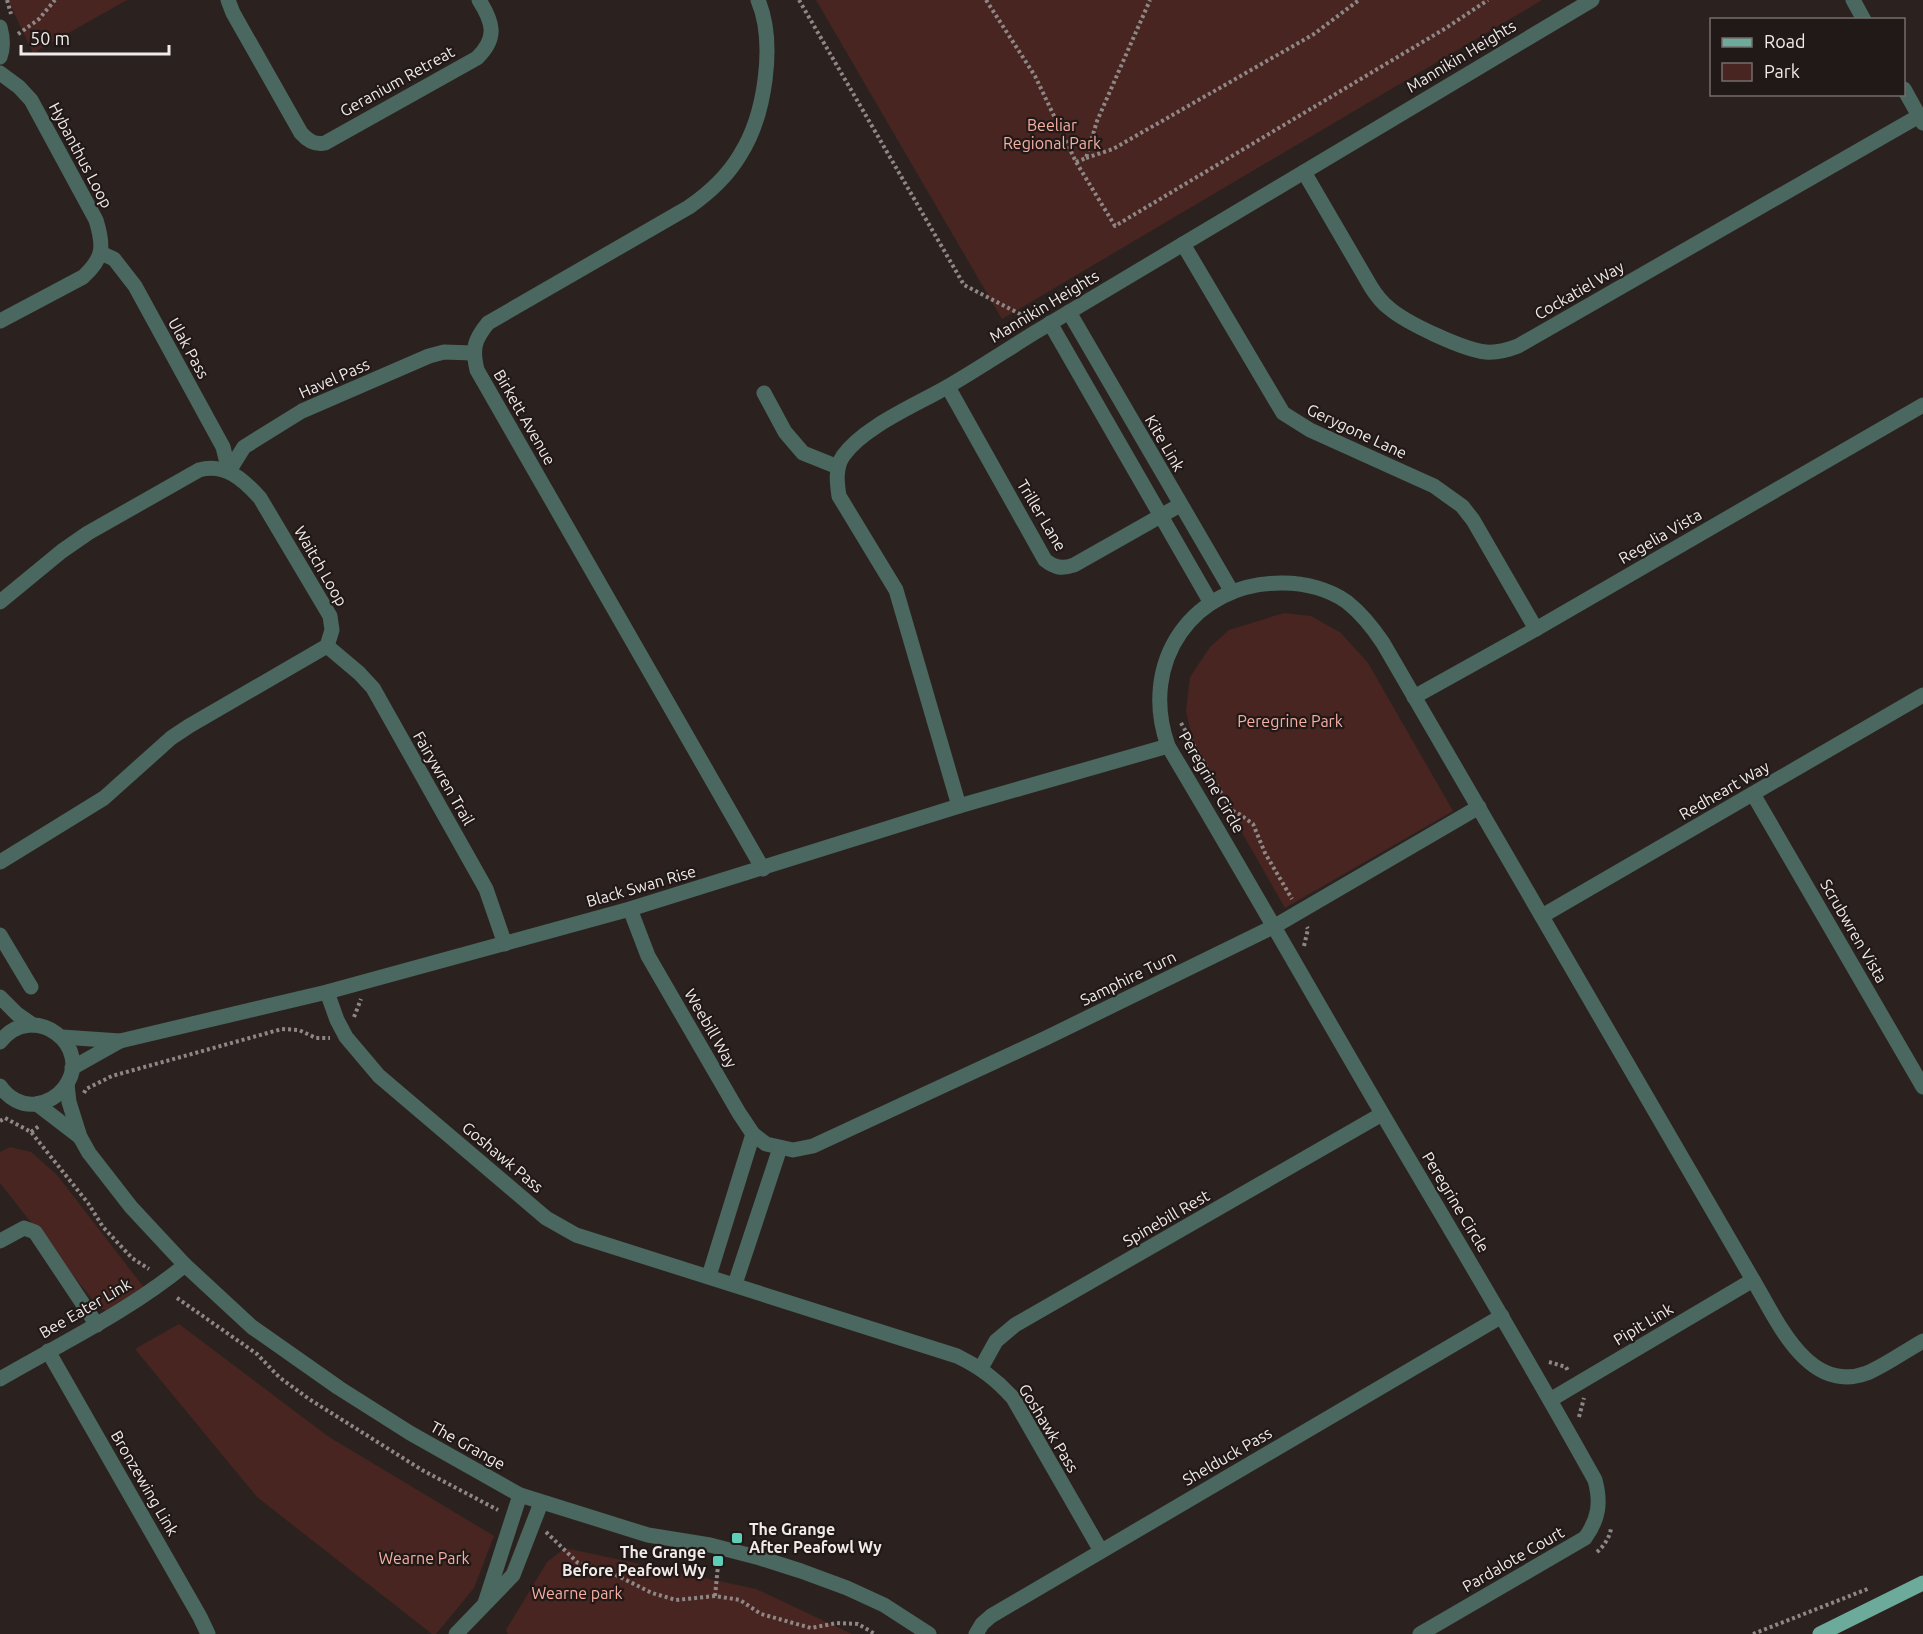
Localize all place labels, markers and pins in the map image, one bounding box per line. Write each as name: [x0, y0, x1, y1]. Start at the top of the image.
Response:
place label: The Grange After Peafowl Wy: [749, 1520, 882, 1556]
marker: The Grange After Peafowl Wy: [730, 1531, 744, 1545]
place label: The Grange Before Peafowl Wy: [562, 1543, 706, 1579]
marker: The Grange Before Peafowl Wy: [711, 1554, 725, 1568]

